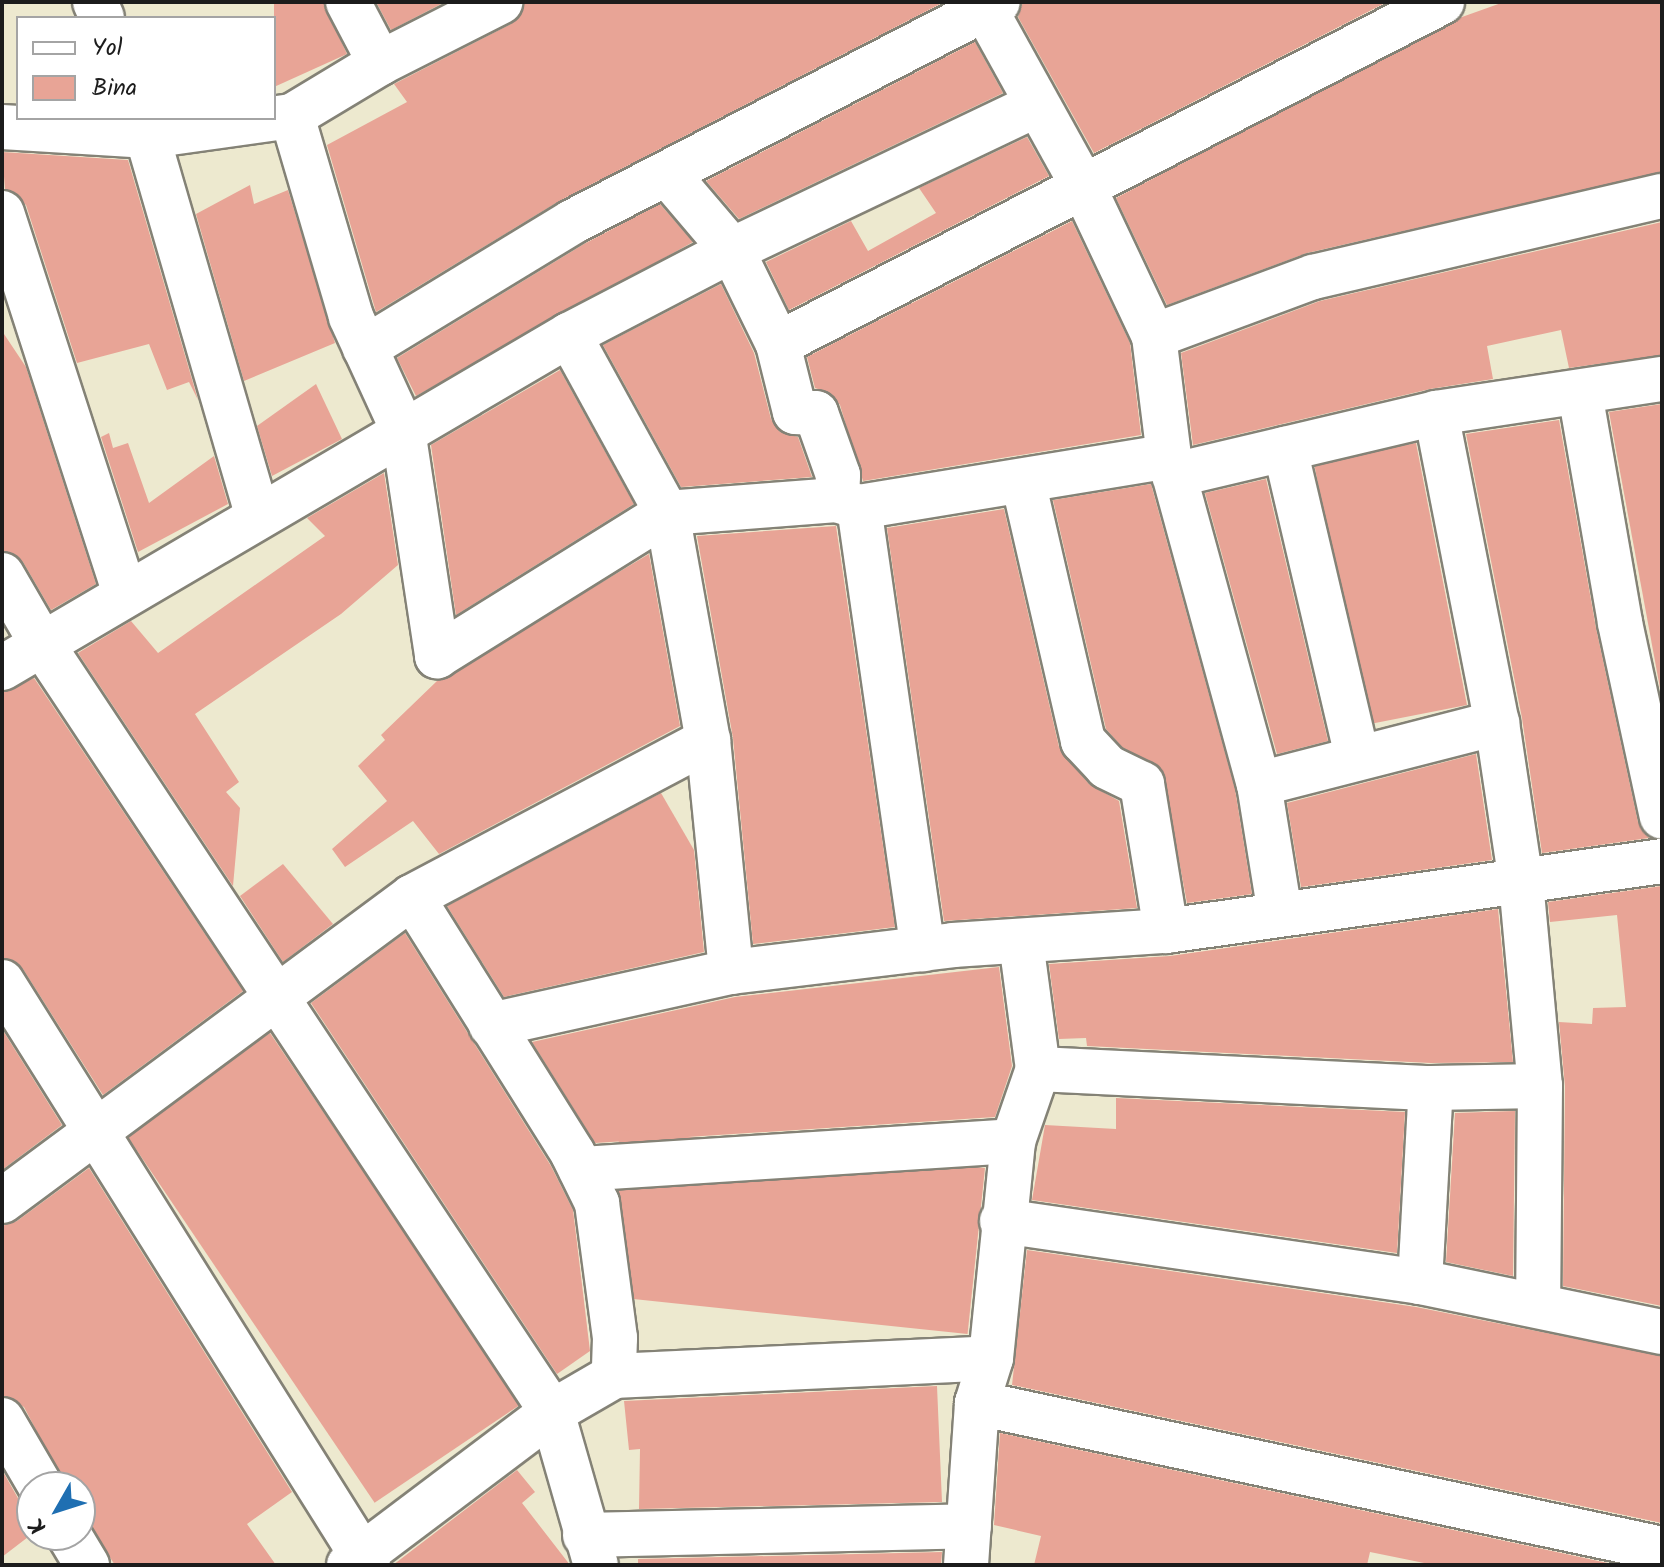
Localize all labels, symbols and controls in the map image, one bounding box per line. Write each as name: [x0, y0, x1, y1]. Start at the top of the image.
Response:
legend: [16, 16, 276, 120]
text: Yol: [92, 29, 123, 68]
text: Bina: [92, 69, 137, 108]
north arrow: [16, 1471, 96, 1551]
text: K: [21, 1509, 56, 1541]

